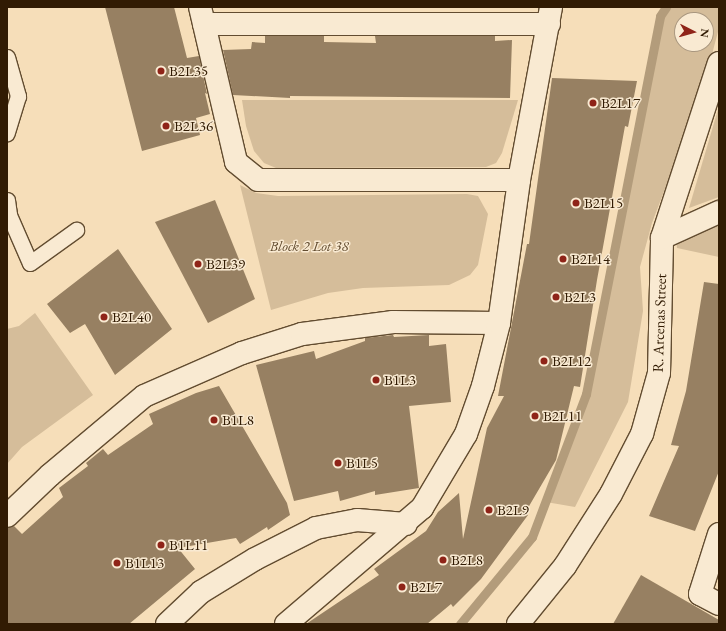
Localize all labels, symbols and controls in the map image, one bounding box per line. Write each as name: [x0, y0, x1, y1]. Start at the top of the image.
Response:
north arrow: [674, 12, 714, 52]
text: N: [698, 28, 712, 38]
place label: B2L35: [169, 62, 208, 80]
marker: B2L35: [156, 66, 166, 76]
place label: B2L17: [601, 94, 640, 112]
marker: B2L17: [588, 98, 598, 108]
place label: B2L36: [174, 117, 213, 135]
marker: B2L36: [161, 121, 171, 131]
place label: B2L15: [584, 194, 623, 212]
marker: B2L15: [571, 198, 581, 208]
park label: Block 2 Lot 38: [269, 237, 349, 255]
place label: B2L14: [571, 250, 610, 268]
marker: B2L14: [558, 254, 568, 264]
place label: B2L39: [206, 255, 245, 273]
marker: B2L39: [193, 259, 203, 269]
street label: R. Arcenas Street: [648, 273, 670, 373]
place label: B2L3: [564, 288, 596, 306]
marker: B2L3: [551, 292, 561, 302]
place label: B2L40: [112, 308, 151, 326]
marker: B2L40: [99, 312, 109, 322]
place label: B2L12: [552, 352, 591, 370]
marker: B2L12: [539, 356, 549, 366]
place label: B1L3: [384, 371, 416, 389]
marker: B1L3: [371, 375, 381, 385]
place label: B2L11: [543, 407, 582, 425]
place label: B1L8: [222, 411, 254, 429]
marker: B2L11: [530, 411, 540, 421]
marker: B1L8: [209, 415, 219, 425]
place label: B1L5: [346, 454, 378, 472]
marker: B1L5: [333, 458, 343, 468]
place label: B2L9: [497, 501, 529, 519]
marker: B2L9: [484, 505, 494, 515]
place label: B1L11: [169, 536, 208, 554]
marker: B1L11: [156, 540, 166, 550]
place label: B2L8: [451, 551, 483, 569]
place label: B1L13: [125, 554, 164, 572]
marker: B2L8: [438, 555, 448, 565]
marker: B1L13: [112, 558, 122, 568]
place label: B2L7: [410, 578, 442, 596]
marker: B2L7: [397, 582, 407, 592]

